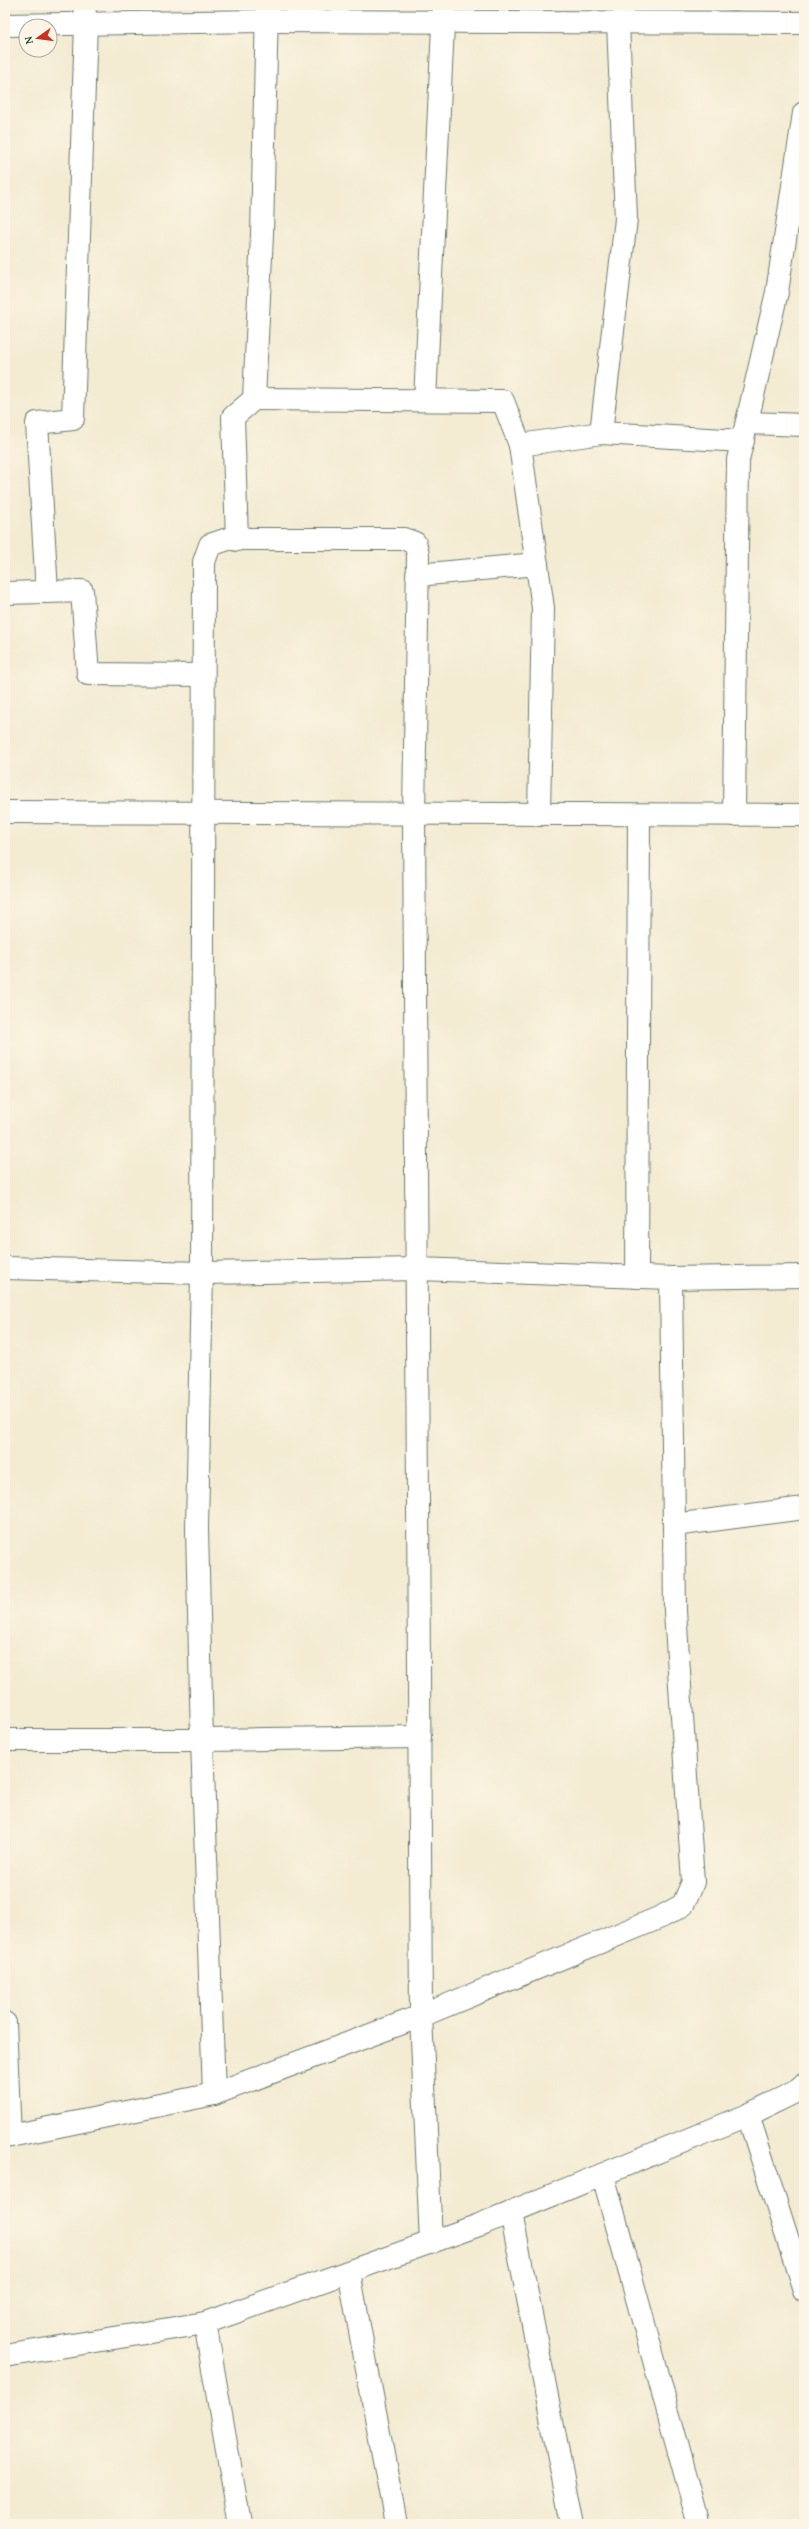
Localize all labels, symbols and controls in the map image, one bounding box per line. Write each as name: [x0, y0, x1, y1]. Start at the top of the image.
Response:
north arrow: [18, 18, 58, 58]
text: N: [19, 34, 37, 46]

